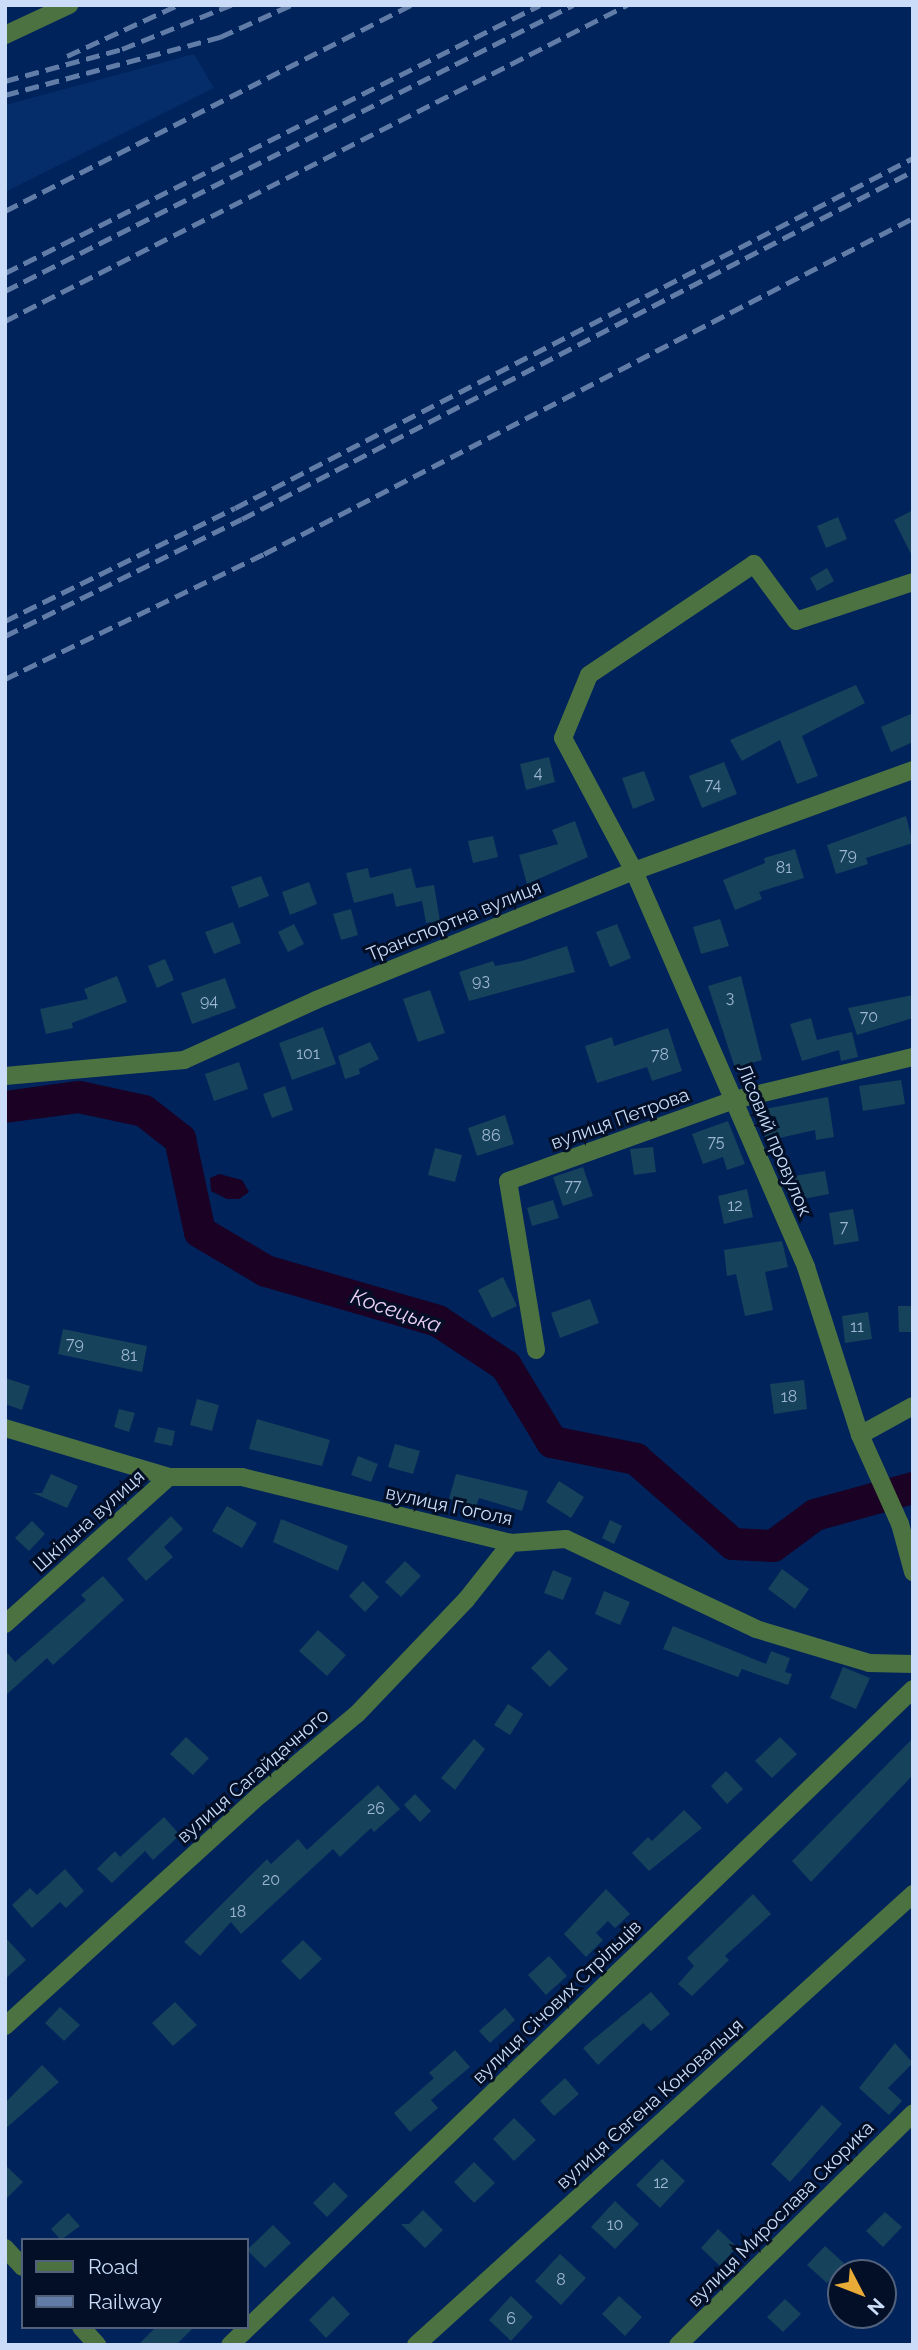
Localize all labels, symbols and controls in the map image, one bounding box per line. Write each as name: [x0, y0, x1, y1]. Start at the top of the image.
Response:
house number: 4: [534, 763, 542, 783]
house number: 74: [705, 775, 721, 795]
house number: 79: [839, 845, 857, 865]
house number: 81: [776, 858, 792, 878]
street label: Транспортна вулиця: [363, 876, 545, 966]
house number: 93: [472, 971, 490, 991]
house number: 3: [726, 988, 734, 1008]
house number: 94: [200, 991, 218, 1011]
house number: 70: [860, 1007, 878, 1027]
house number: 101: [296, 1044, 320, 1064]
house number: 78: [651, 1045, 669, 1065]
street label: Лісовий провулок: [732, 1060, 816, 1220]
street label: вулиця Петрова: [548, 1083, 692, 1155]
house number: 86: [481, 1126, 501, 1146]
house number: 75: [707, 1132, 725, 1152]
house number: 77: [564, 1176, 582, 1196]
house number: 12: [727, 1196, 743, 1216]
house number: 7: [840, 1217, 848, 1237]
water label: Косецька: [348, 1284, 444, 1338]
house number: 11: [850, 1317, 864, 1337]
house number: 79: [66, 1334, 84, 1354]
house number: 81: [121, 1346, 137, 1366]
house number: 18: [781, 1387, 797, 1407]
street label: Шкільна вулиця: [29, 1465, 149, 1577]
street label: вулиця Гоголя: [384, 1481, 514, 1531]
street label: вулиця Сагайдачного: [172, 1704, 334, 1848]
house number: 26: [367, 1799, 385, 1819]
house number: 20: [262, 1870, 280, 1890]
house number: 18: [230, 1902, 246, 1922]
street label: вулиця Січових Стрільців: [468, 1915, 646, 2089]
street label: вулиця Євгена Коновальця: [552, 2014, 748, 2194]
street label: вулиця Мирослава Скорика: [683, 2116, 879, 2312]
house number: 12: [653, 2173, 669, 2193]
house number: 10: [607, 2215, 623, 2235]
legend: [21, 2238, 248, 2329]
text: Road: [88, 2254, 138, 2279]
north arrow: [827, 2259, 897, 2329]
house number: 8: [556, 2270, 566, 2290]
text: Railway: [88, 2289, 162, 2314]
text: N: [863, 2294, 889, 2319]
house number: 6: [506, 2309, 516, 2329]

